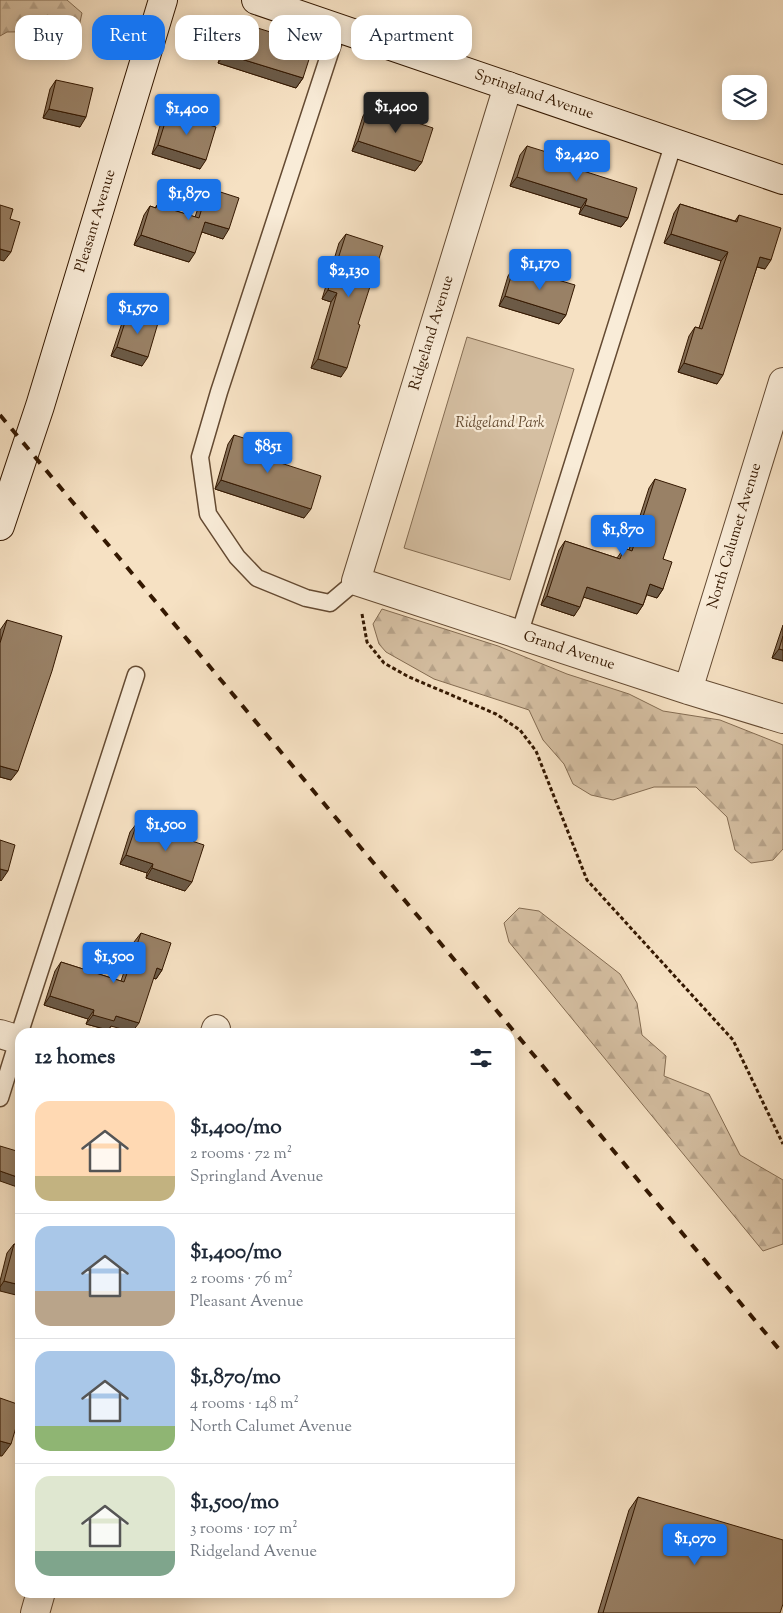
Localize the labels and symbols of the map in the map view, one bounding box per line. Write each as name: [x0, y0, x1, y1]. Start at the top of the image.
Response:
street label: Springland Avenue: [472, 65, 596, 125]
pin: $1,400: [355, 92, 437, 134]
pin: $1,400: [146, 94, 228, 136]
pin: $2,420: [536, 140, 618, 182]
street label: Pleasant Avenue: [70, 167, 122, 275]
pin: $1,870: [148, 178, 230, 221]
pin: $1,170: [499, 248, 581, 291]
pin: $2,130: [308, 256, 390, 298]
street label: Ridgeland Avenue: [405, 273, 459, 393]
pin: $1,570: [97, 292, 179, 335]
park label: Ridgeland Park: [455, 413, 545, 434]
pin: $851: [238, 432, 298, 474]
street label: North Calumet Avenue: [703, 460, 767, 612]
pin: $1,870: [582, 514, 664, 557]
street label: Grand Avenue: [520, 626, 618, 676]
pin: $1,500: [125, 810, 207, 852]
pin: $1,500: [73, 942, 155, 984]
pin: $1,070: [654, 1524, 736, 1566]

